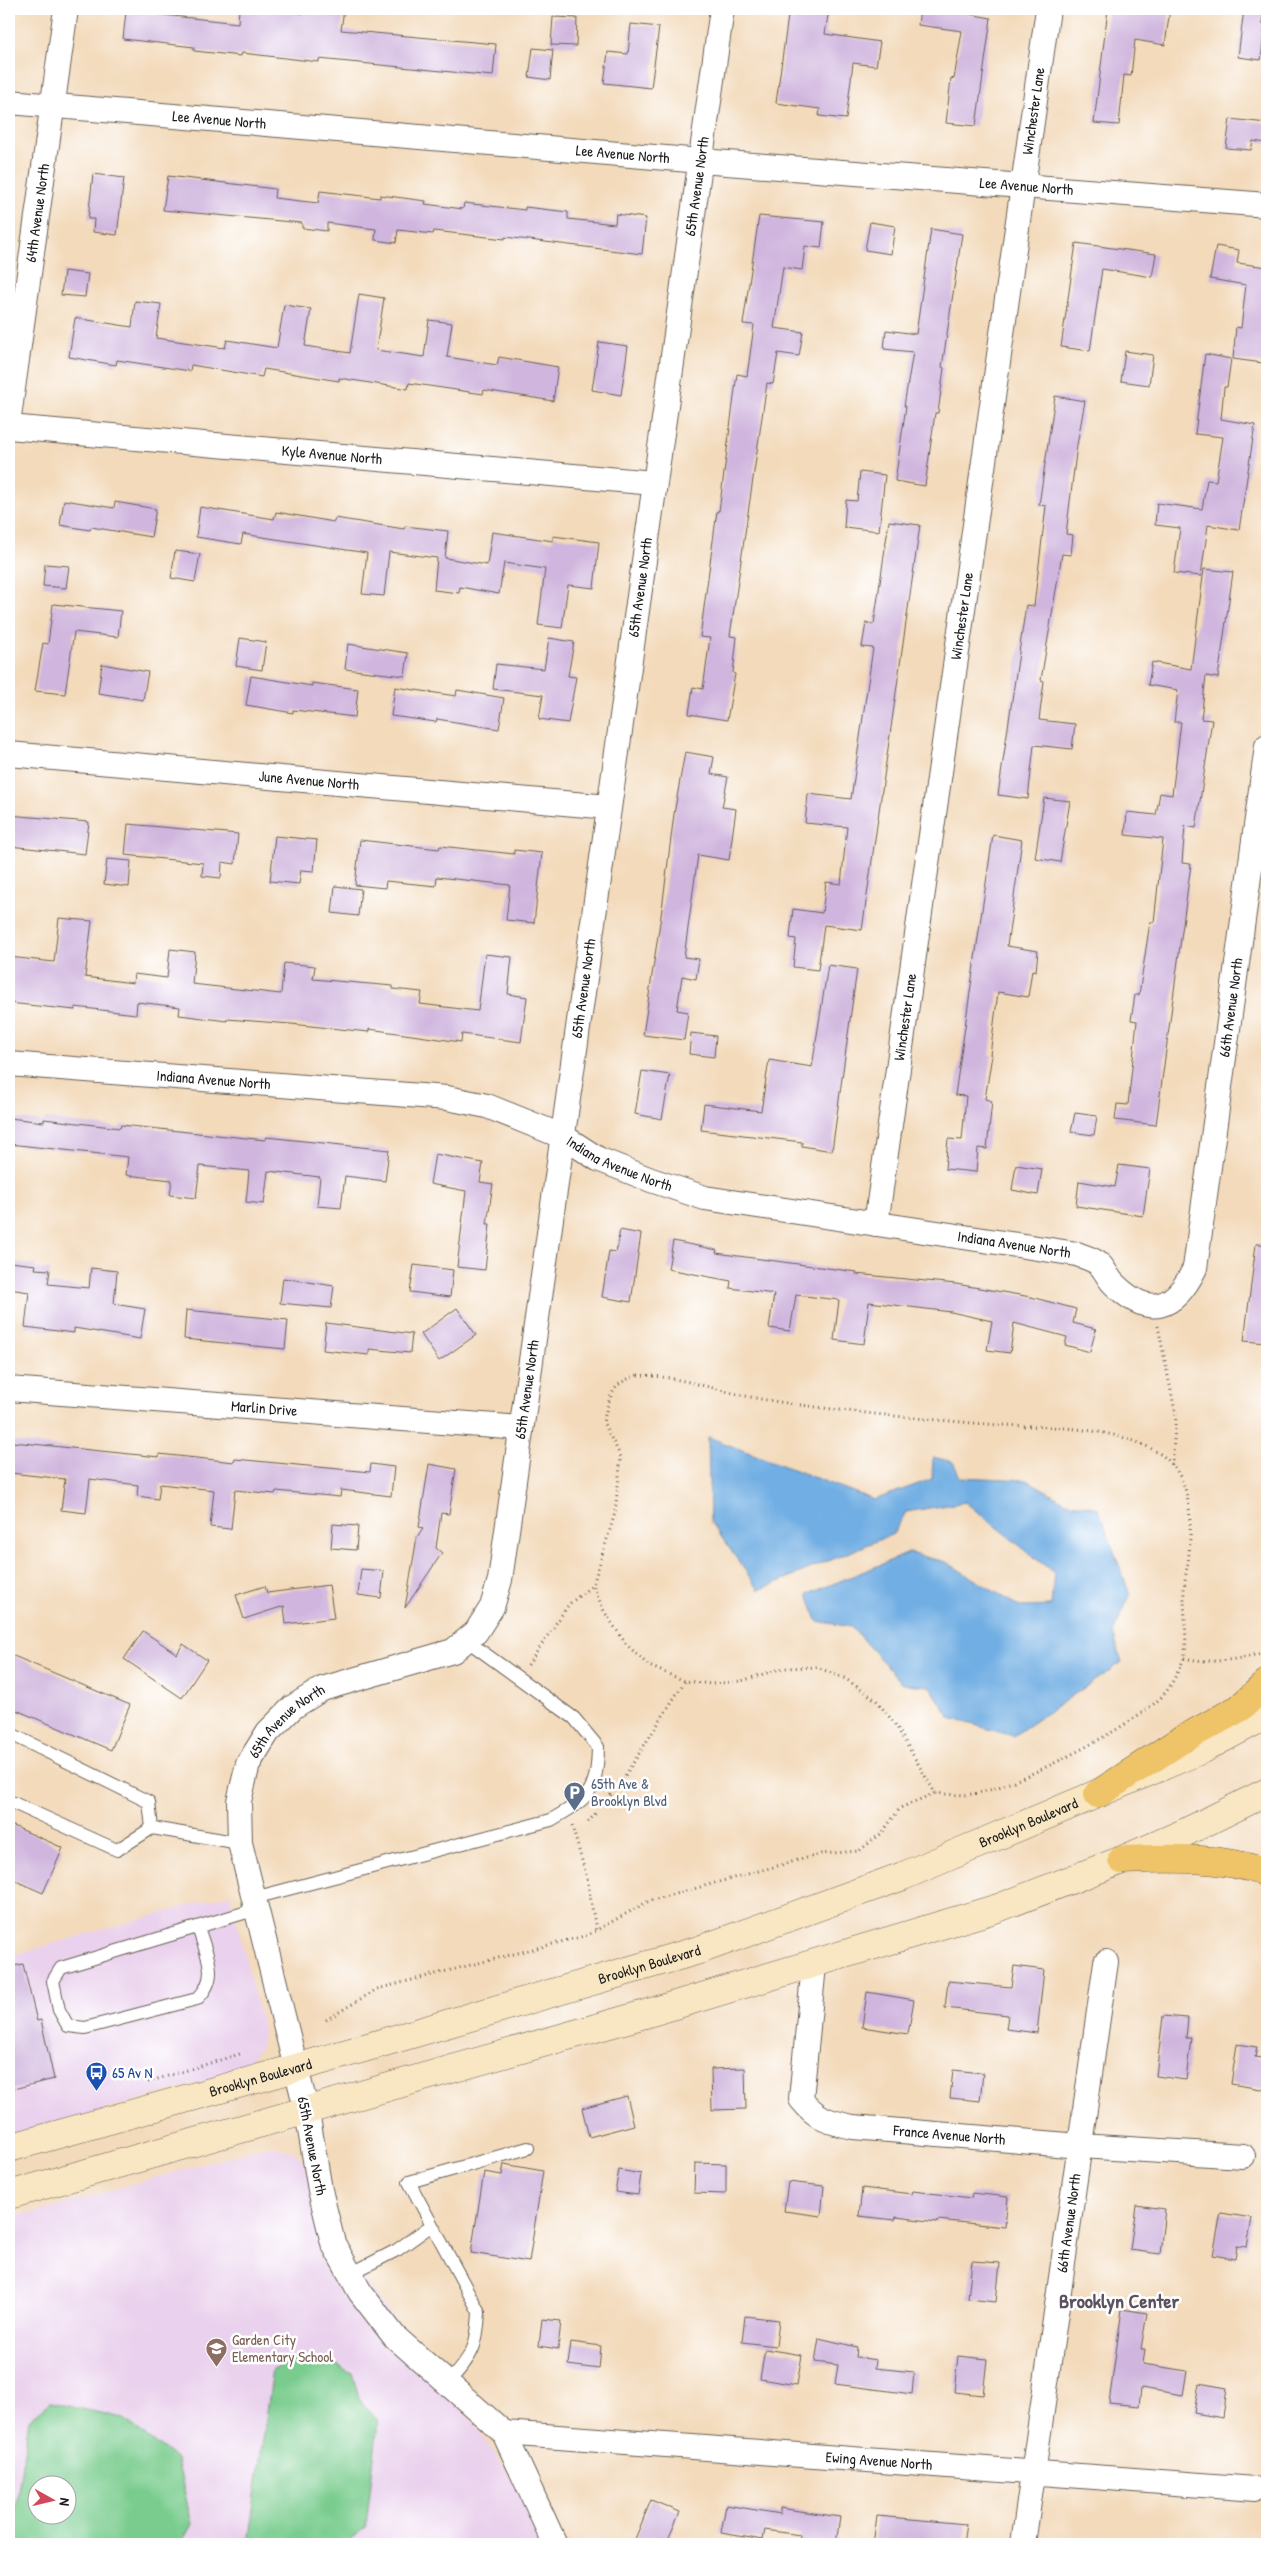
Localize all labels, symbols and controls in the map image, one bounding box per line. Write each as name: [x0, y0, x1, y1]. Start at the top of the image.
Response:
street label: Winchester Lane: [1016, 66, 1050, 156]
street label: Lee Avenue North: [172, 105, 267, 134]
street label: 65th Avenue North: [679, 135, 714, 237]
street label: Lee Avenue North: [575, 139, 670, 168]
street label: 64th Avenue North: [20, 162, 54, 264]
street label: Lee Avenue North: [979, 172, 1074, 200]
street label: Kyle Avenue North: [281, 440, 383, 469]
street label: 65th Avenue North: [622, 536, 657, 638]
street label: Winchester Lane: [945, 571, 978, 661]
street label: June Avenue North: [258, 765, 360, 795]
street label: 65th Avenue North: [566, 937, 600, 1039]
street label: 66th Avenue North: [1213, 957, 1248, 1058]
street label: Winchester Lane: [888, 972, 921, 1062]
street label: Indiana Avenue North: [156, 1064, 271, 1094]
street label: Indiana Avenue North: [562, 1130, 675, 1196]
street label: Indiana Avenue North: [956, 1225, 1072, 1263]
street label: 65th Avenue North: [509, 1338, 544, 1440]
street label: Marlin Drive: [230, 1395, 298, 1421]
street label: 65th Avenue North: [243, 1679, 329, 1762]
place label: 65th Ave & Brooklyn Blvd: [591, 1773, 667, 1811]
parking icon: 65th Ave & Brooklyn Blvd: [563, 1781, 587, 1812]
street label: Brooklyn Boulevard: [975, 1792, 1081, 1853]
street label: Brooklyn Boulevard: [596, 1939, 703, 1989]
street label: Brooklyn Boulevard: [207, 2053, 314, 2102]
bus stop icon: 65 Av N: [84, 2061, 108, 2092]
place label: 65 Av N: [112, 2062, 153, 2083]
street label: 65th Avenue North: [293, 2095, 332, 2197]
street label: France Avenue North: [891, 2119, 1006, 2150]
street label: 66th Avenue North: [1051, 2172, 1086, 2274]
district label: Brooklyn Center: [1059, 2287, 1179, 2315]
place label: Garden City Elementary School: [232, 2329, 333, 2367]
school or university icon: Garden City Elementary School: [204, 2337, 228, 2368]
street label: Ewing Avenue North: [825, 2446, 933, 2475]
north arrow: [28, 2476, 78, 2526]
text: N: [55, 2497, 75, 2507]

